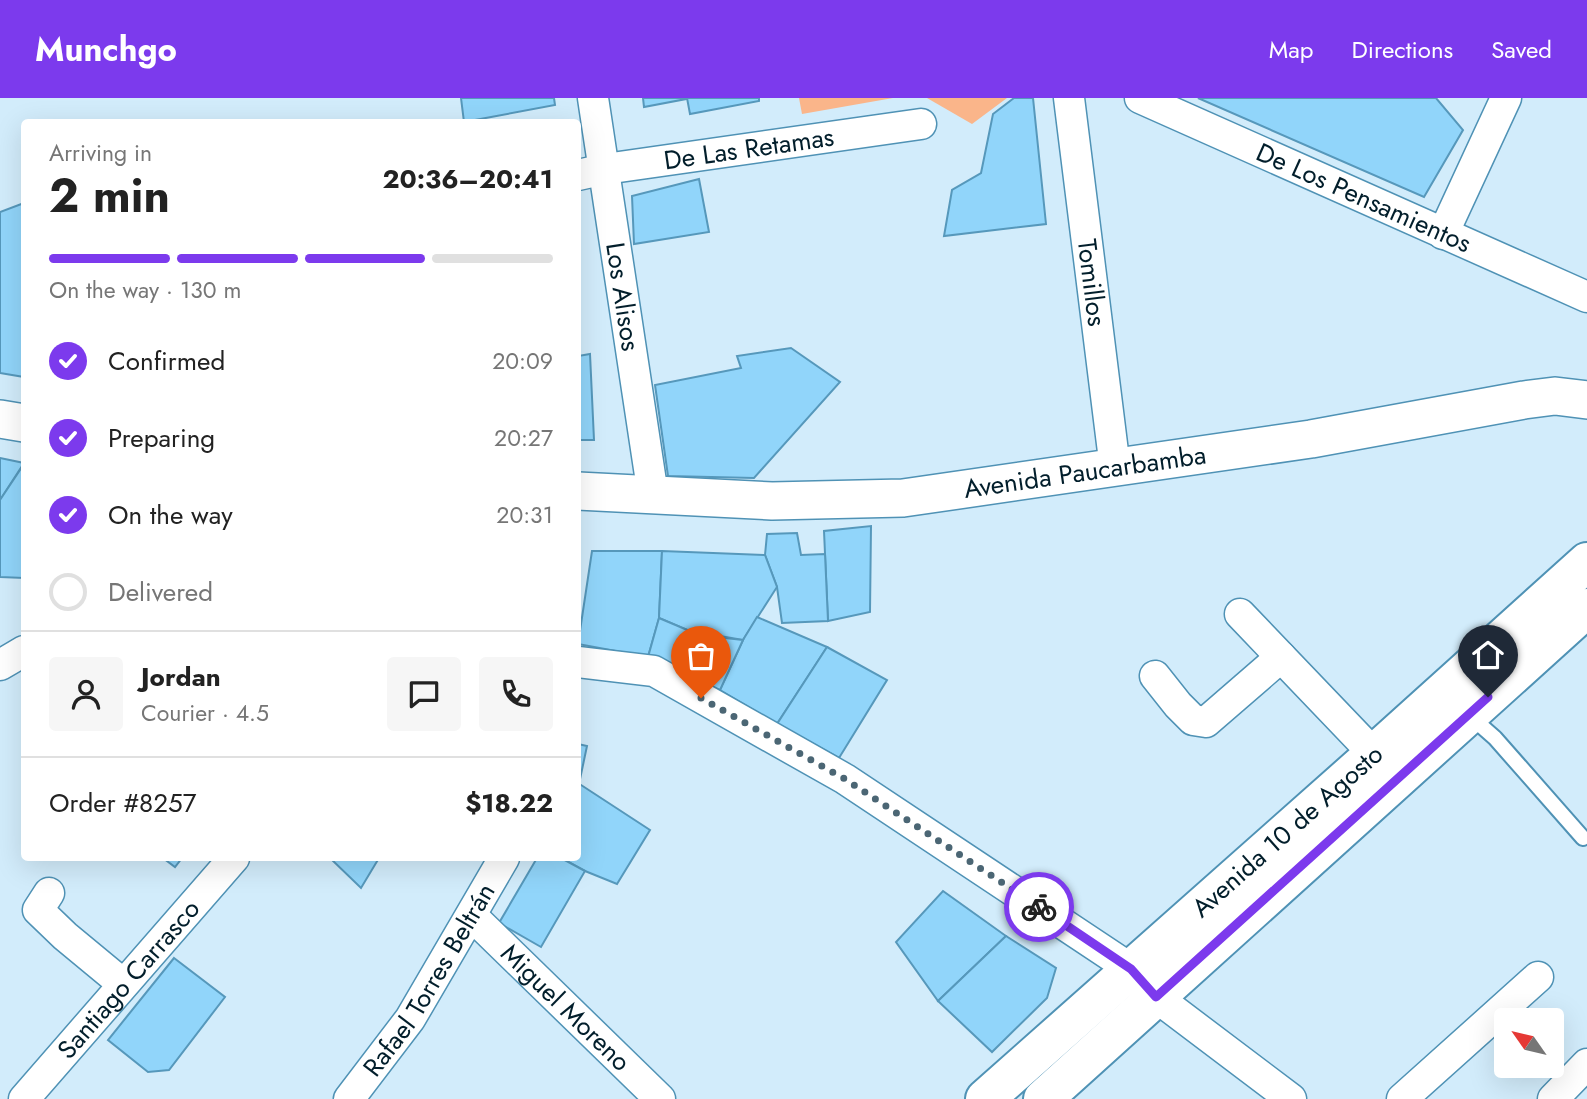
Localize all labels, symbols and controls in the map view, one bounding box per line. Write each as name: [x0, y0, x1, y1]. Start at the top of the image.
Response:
text: Munchgo: [35, 26, 177, 73]
text: Map: [1269, 32, 1314, 67]
text: Directions: [1352, 32, 1453, 67]
text: Saved: [1491, 32, 1552, 67]
street label: De Las Retamas: [661, 118, 836, 179]
street label: De Los Pensamientos: [1250, 133, 1477, 262]
text: Arriving in: [49, 136, 152, 170]
text: 20:36–20:41: [382, 160, 553, 198]
text: 2 min: [49, 163, 170, 229]
street label: Tomillos: [1068, 237, 1116, 328]
street label: Los Alisos: [596, 240, 650, 354]
text: On the way · 130 m: [49, 273, 241, 307]
icon: check: [49, 342, 87, 380]
text: Confirmed: [108, 342, 225, 380]
text: 20:09: [492, 344, 553, 378]
icon: check: [49, 419, 87, 457]
text: Preparing: [108, 419, 215, 457]
text: 20:27: [494, 421, 553, 455]
street label: Avenida Paucarbamba: [961, 435, 1208, 508]
icon: check: [49, 496, 87, 534]
text: On the way: [108, 496, 233, 534]
text: 20:31: [496, 498, 553, 532]
text: Delivered: [108, 573, 213, 611]
pin: [1458, 625, 1518, 697]
pin: [671, 626, 731, 698]
icon: home: [1469, 636, 1507, 674]
icon: bag: [682, 637, 720, 675]
button: person: [49, 657, 123, 731]
button: chat: [387, 657, 461, 731]
button: phone: [479, 657, 553, 731]
text: Jordan: [141, 658, 221, 696]
text: Courier · 4.5: [141, 696, 269, 730]
street label: Avenida 10 de Agosto: [1183, 736, 1391, 926]
text: Order #8257: [49, 784, 196, 822]
text: $18.22: [465, 784, 553, 822]
courier: [1004, 872, 1074, 942]
street label: Rafael Torres Beltrán: [354, 876, 504, 1084]
icon: bike: [1020, 888, 1058, 926]
street label: Santiago Carrasco: [48, 891, 209, 1067]
street label: Miguel Moreno: [492, 935, 640, 1080]
north arrow: [1494, 1008, 1564, 1078]
map controls: [1494, 1008, 1564, 1078]

